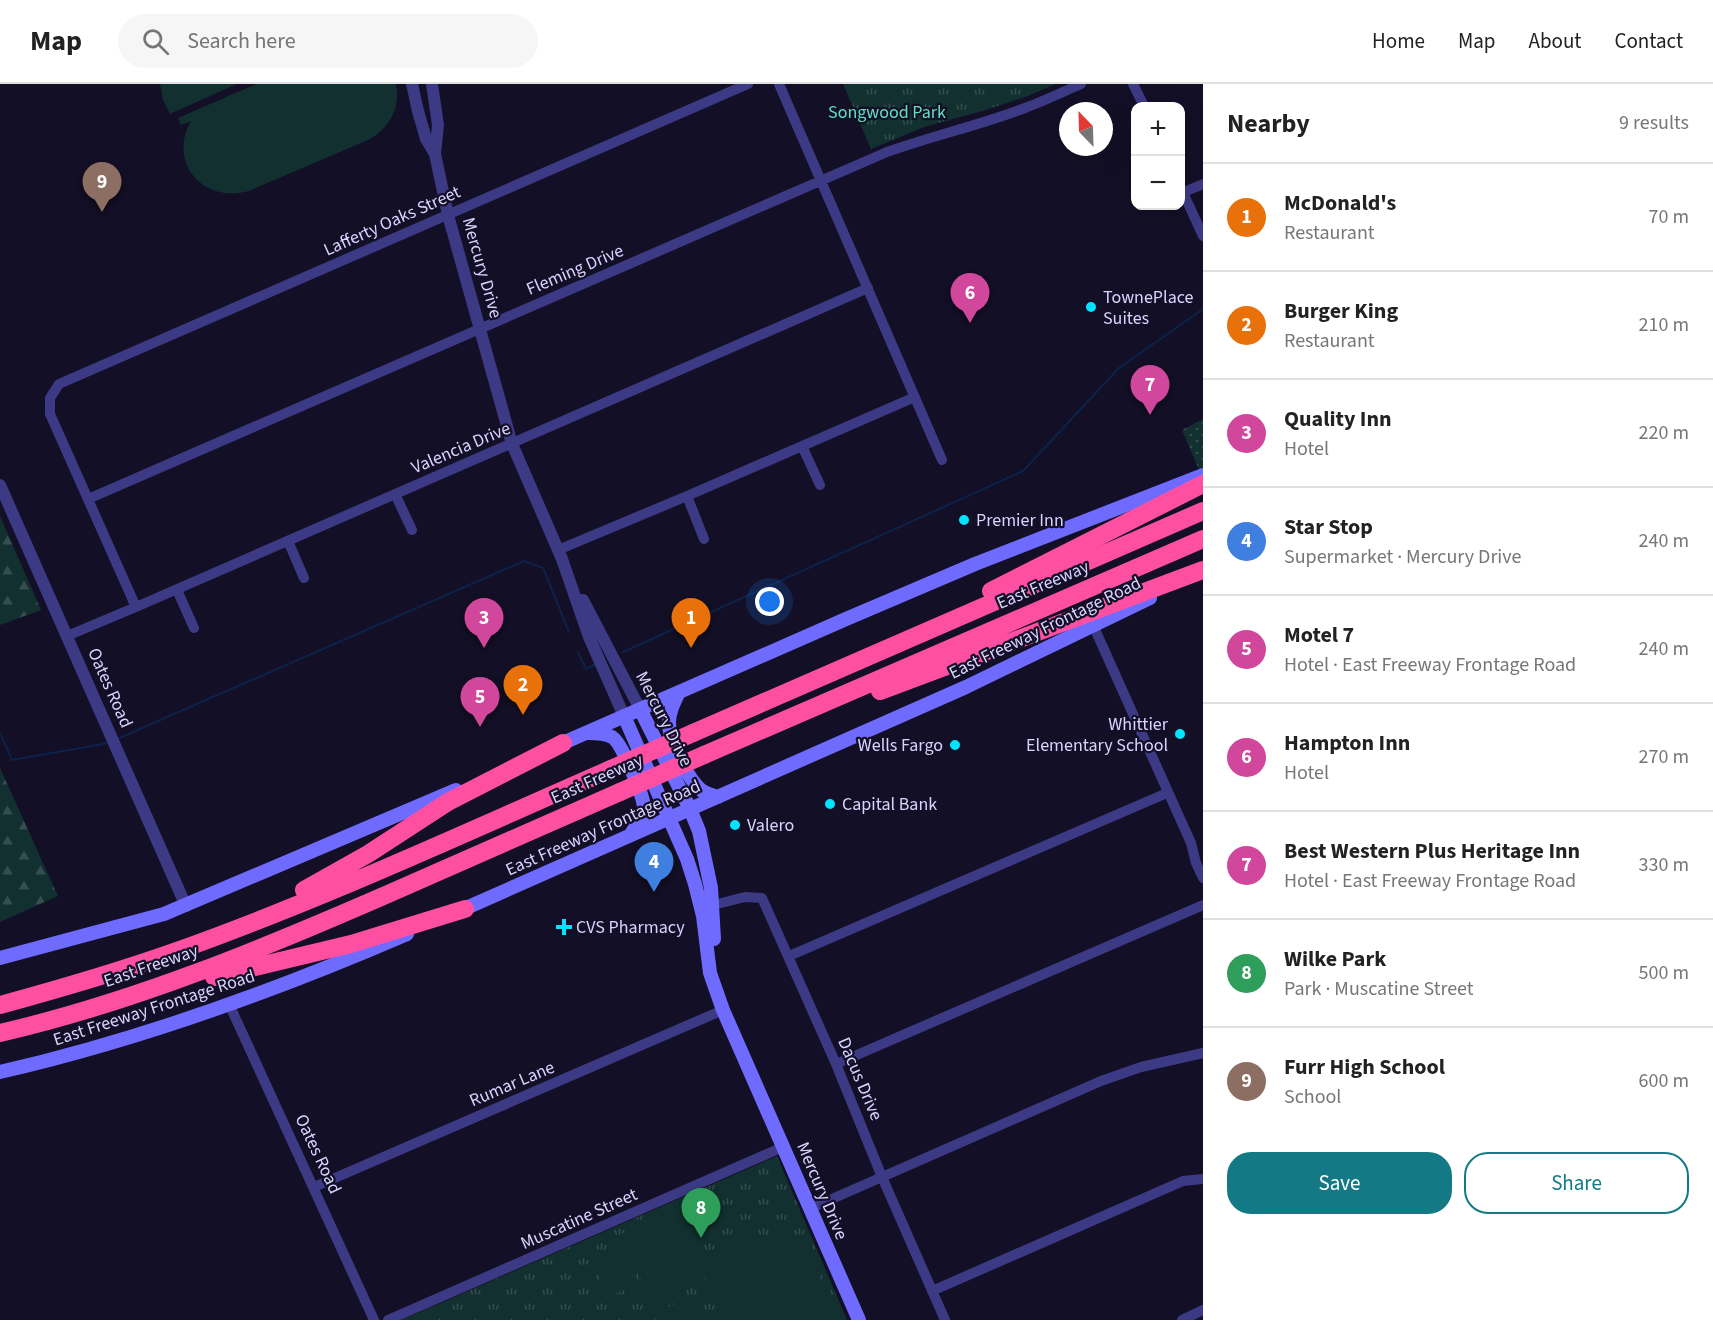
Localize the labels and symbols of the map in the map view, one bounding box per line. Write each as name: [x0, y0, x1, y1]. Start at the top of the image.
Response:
park label: Songwood Park: [828, 100, 946, 125]
north arrow: [1059, 102, 1113, 156]
pin: 9: [82, 162, 122, 212]
street label: Lafferty Oaks Street: [320, 180, 464, 262]
street label: Mercury Drive: [456, 215, 508, 321]
street label: Fleming Drive: [523, 238, 627, 302]
pin: 6: [950, 274, 990, 323]
place label: TownePlace Suites: [1103, 285, 1194, 331]
marker: TownePlace Suites: [1084, 300, 1098, 314]
pin: 7: [1130, 366, 1170, 415]
street label: Valencia Drive: [408, 416, 515, 480]
place label: Premier Inn: [976, 508, 1064, 533]
marker: Premier Inn: [957, 513, 971, 527]
street label: East Freeway: [993, 554, 1094, 616]
street label: East Freeway Frontage Road: [945, 571, 1145, 685]
your location: [755, 587, 784, 616]
pin: 3: [464, 598, 504, 648]
pin: 1: [672, 598, 710, 648]
street label: Oates Road: [81, 644, 139, 732]
pin: 2: [504, 666, 542, 715]
street label: Mercury Drive: [629, 667, 699, 771]
pin: 5: [460, 678, 500, 727]
place label: Whittier Elementary School: [1026, 712, 1169, 758]
marker: Whittier Elementary School: [1173, 727, 1187, 741]
place label: Wells Fargo: [858, 733, 943, 758]
marker: Wells Fargo: [948, 738, 962, 752]
street label: East Freeway: [547, 747, 647, 810]
street label: East Freeway Frontage Road: [502, 774, 704, 882]
place label: Capital Bank: [842, 792, 937, 817]
marker: Capital Bank: [823, 797, 837, 811]
place label: Valero: [747, 813, 794, 838]
marker: Valero: [728, 818, 742, 832]
pin: 4: [634, 842, 674, 892]
place label: CVS Pharmacy: [576, 915, 685, 940]
marker: CVS Pharmacy: [557, 920, 571, 934]
street label: East Freeway: [100, 938, 202, 994]
street label: East Freeway Frontage Road: [50, 964, 258, 1052]
street label: Dacus Drive: [831, 1033, 889, 1125]
street label: Rumar Lane: [465, 1055, 559, 1113]
street label: Oates Road: [289, 1110, 347, 1198]
street label: Mercury Drive: [790, 1138, 854, 1244]
street label: Muscatine Street: [517, 1182, 641, 1256]
pin: 8: [682, 1188, 720, 1238]

